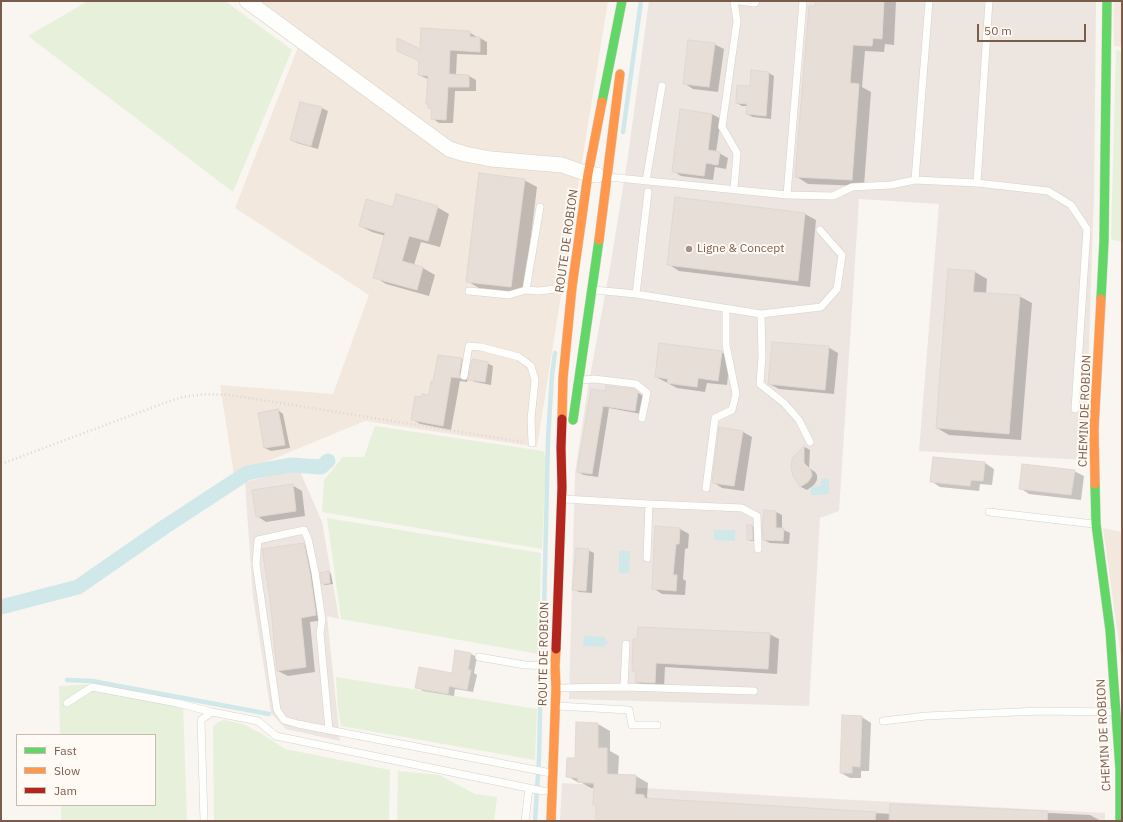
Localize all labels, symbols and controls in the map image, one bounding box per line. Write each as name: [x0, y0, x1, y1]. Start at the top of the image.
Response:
scale bar: [979, 16, 1088, 42]
text: 50 m: [984, 23, 1012, 38]
street label: ROUTE DE ROBION: [553, 188, 581, 294]
place label: Ligne & Concept: [697, 242, 784, 256]
marker: Ligne & Concept: [684, 244, 694, 254]
street label: CHEMIN DE ROBION: [1076, 355, 1094, 467]
street label: ROUTE DE ROBION: [536, 602, 552, 706]
street label: CHEMIN DE ROBION: [1094, 679, 1114, 791]
legend: [16, 734, 156, 806]
text: Fast: [54, 743, 77, 758]
text: Slow: [54, 763, 80, 778]
text: Jam: [54, 783, 77, 798]

